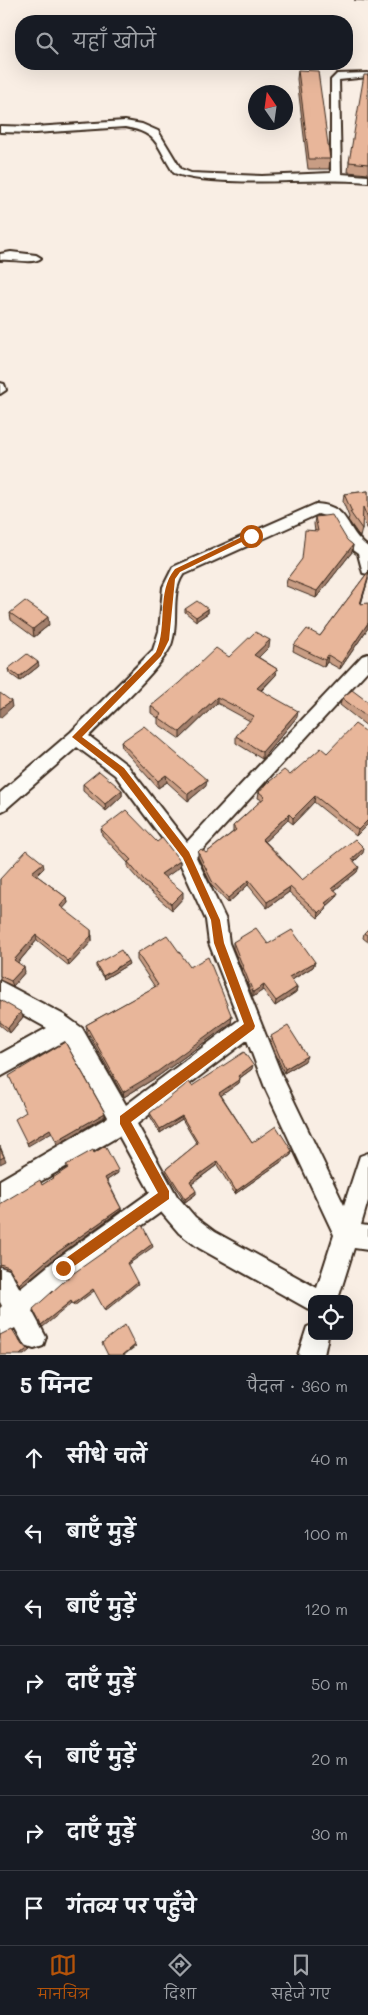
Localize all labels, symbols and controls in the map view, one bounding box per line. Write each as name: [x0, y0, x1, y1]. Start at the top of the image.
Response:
search box: [15, 15, 353, 70]
text: यहाँ खोजें: [73, 28, 156, 53]
icon: search: [33, 29, 61, 57]
north arrow: [248, 85, 293, 130]
route start: [240, 525, 263, 548]
route end: [52, 1257, 75, 1280]
map controls: [308, 1295, 353, 1340]
button: locate: [308, 1295, 353, 1340]
text: 5 मिनट: [20, 1371, 91, 1398]
text: पैदल · 360 m: [247, 1375, 348, 1396]
text: सीधे चलें: [67, 1443, 147, 1468]
icon: ahead: [20, 1444, 48, 1472]
text: 40 m: [311, 1448, 348, 1469]
text: बाएँ मुड़ें: [67, 1518, 136, 1543]
icon: left: [20, 1519, 48, 1547]
text: 100 m: [303, 1523, 348, 1544]
text: बाएँ मुड़ें: [67, 1593, 136, 1618]
icon: left: [20, 1594, 48, 1622]
text: 120 m: [304, 1598, 348, 1619]
text: दाएँ मुड़ें: [67, 1668, 135, 1693]
icon: right: [20, 1669, 48, 1697]
text: 50 m: [311, 1673, 348, 1694]
text: बाएँ मुड़ें: [67, 1743, 136, 1768]
icon: left: [20, 1744, 48, 1772]
text: 20 m: [311, 1748, 348, 1769]
text: दाएँ मुड़ें: [67, 1818, 135, 1843]
icon: right: [20, 1819, 48, 1847]
text: 30 m: [311, 1823, 348, 1844]
text: गंतव्य पर पहुँचे: [67, 1893, 196, 1918]
icon: arrive: [20, 1894, 48, 1922]
tab: मानचित्र: [38, 1951, 89, 2010]
tab: दिशा: [164, 1951, 196, 2010]
tab: सहेजे गए: [271, 1951, 330, 2010]

